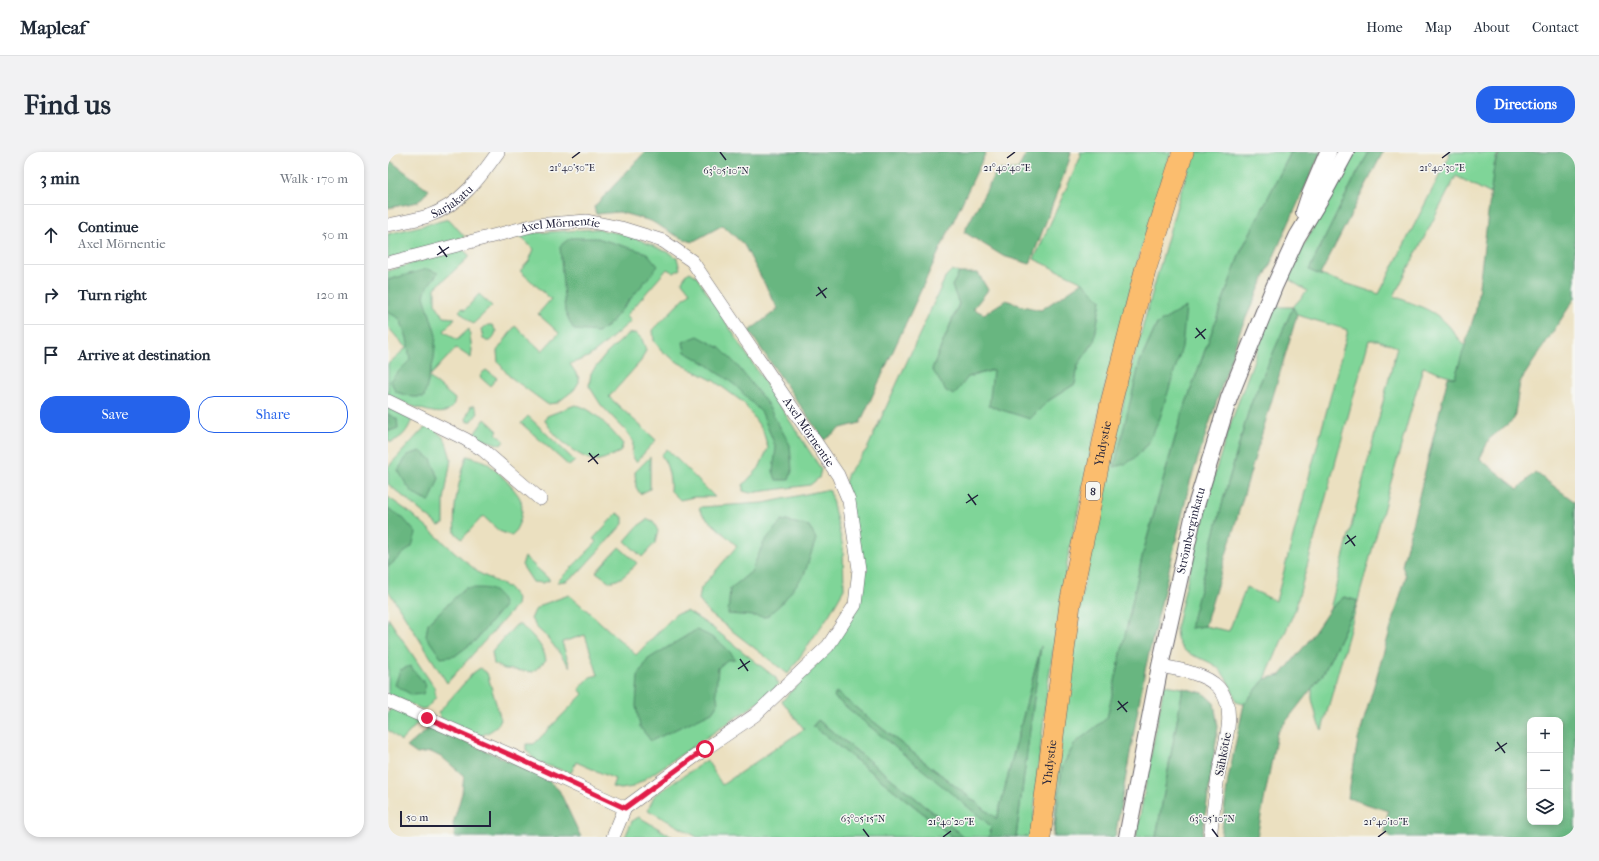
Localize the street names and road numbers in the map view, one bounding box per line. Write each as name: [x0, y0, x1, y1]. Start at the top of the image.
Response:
street label: Sarjakatu: [429, 182, 476, 221]
street label: Axel Mörnentie: [517, 214, 602, 236]
street label: Axel Mörnentie: [780, 394, 837, 470]
street label: Yhdystie: [1091, 419, 1114, 468]
road number: 8: [1086, 482, 1100, 500]
street label: Strömberginkatu: [1174, 485, 1208, 575]
street label: Sähkötie: [1212, 731, 1234, 777]
street label: Yhdystie: [1040, 739, 1059, 787]

